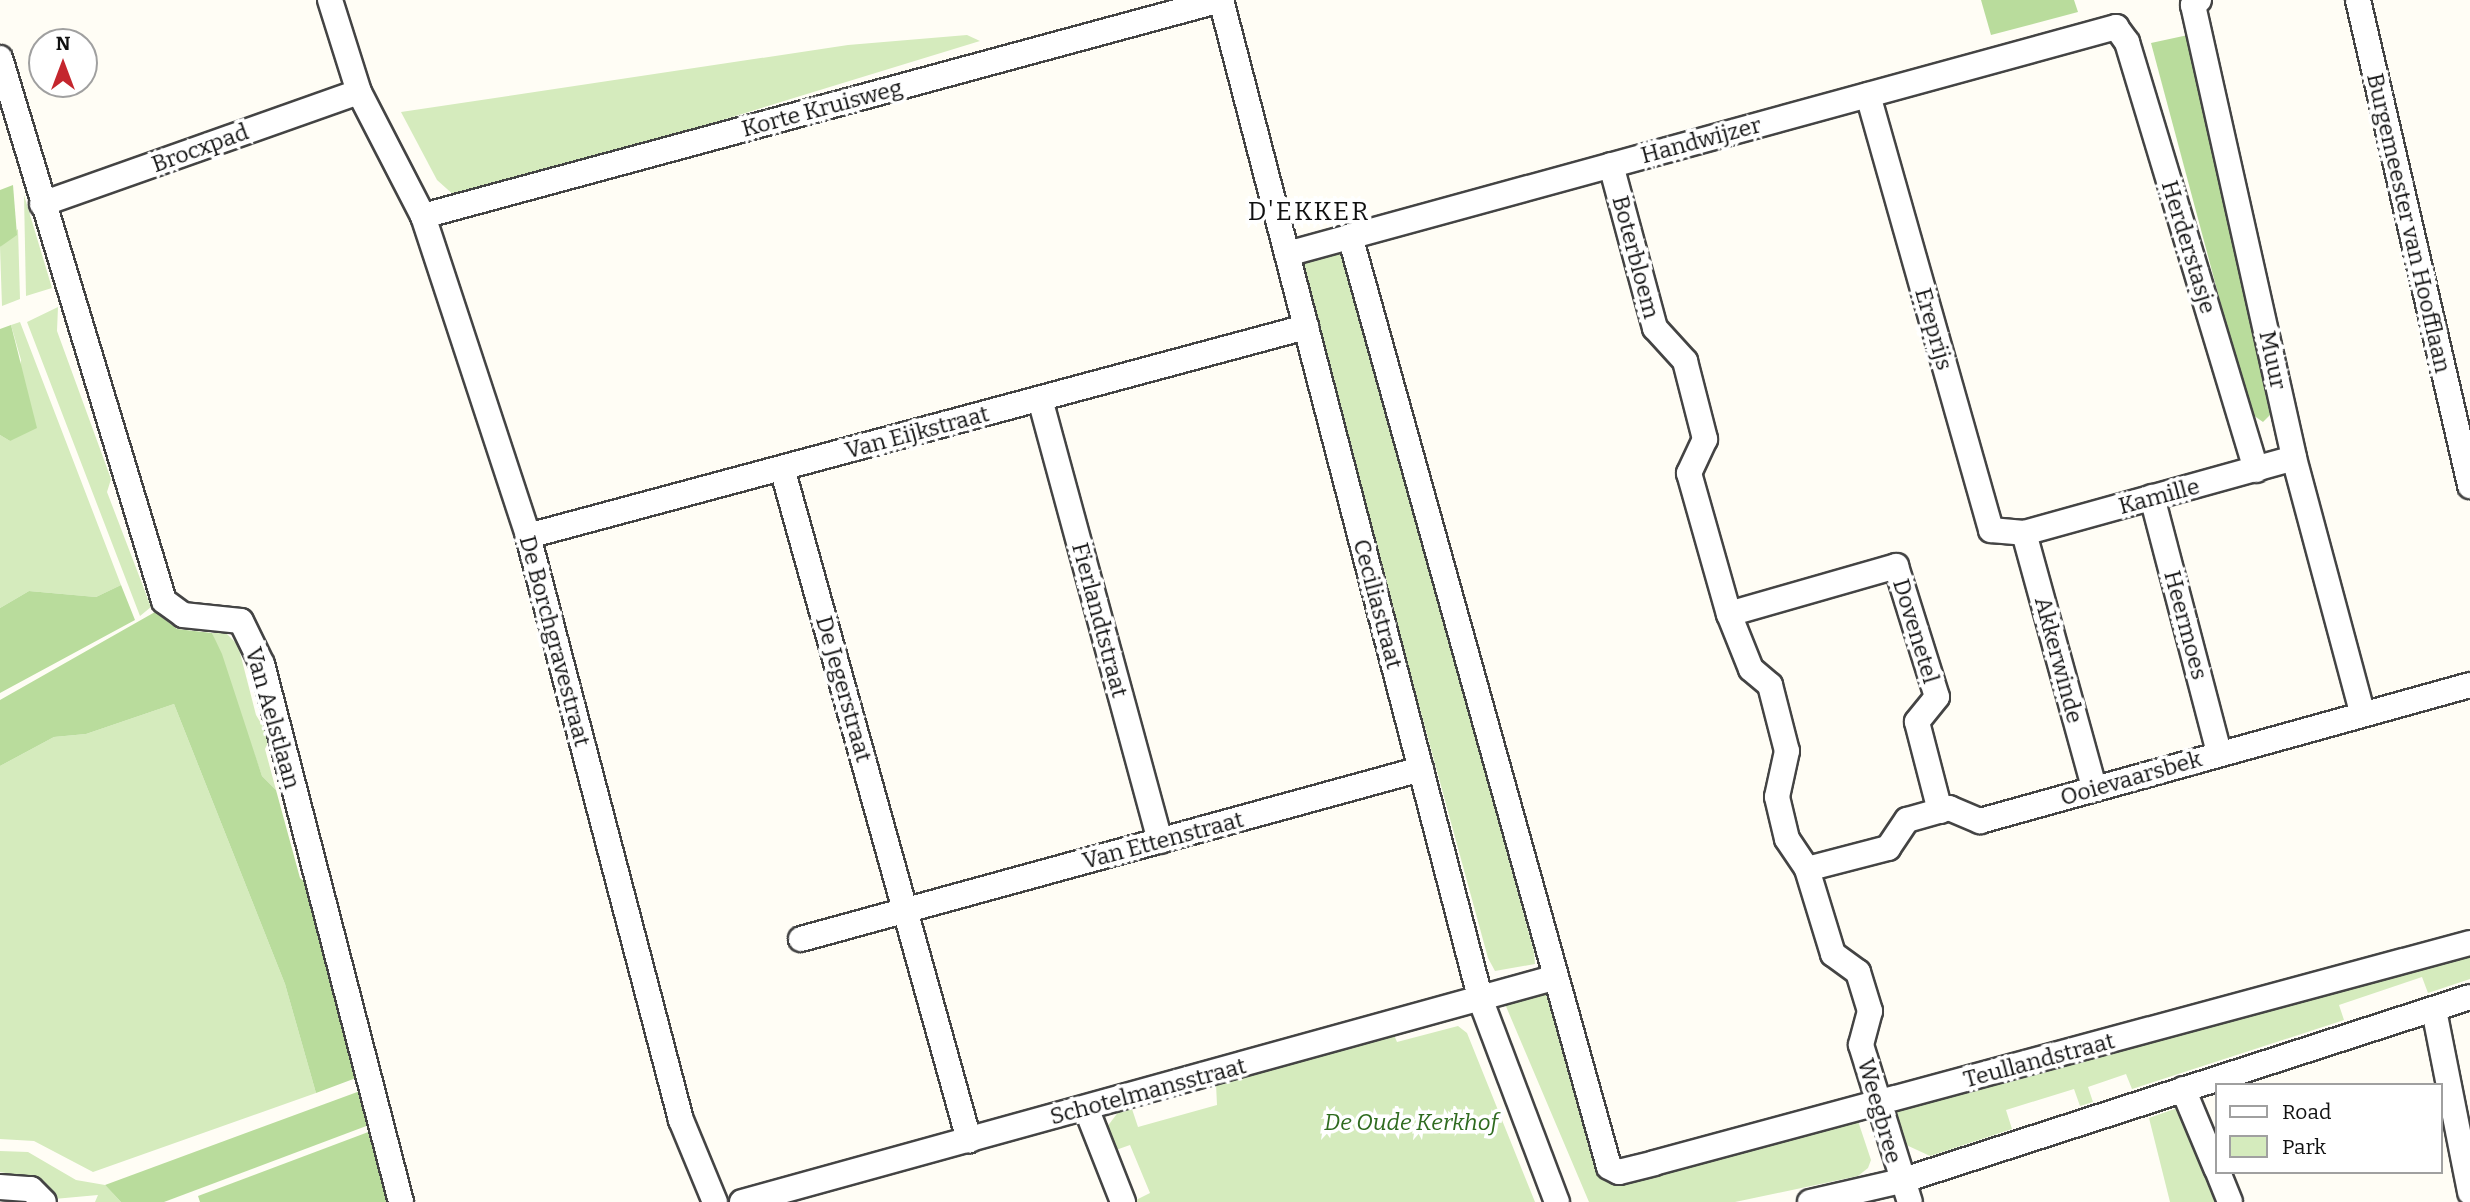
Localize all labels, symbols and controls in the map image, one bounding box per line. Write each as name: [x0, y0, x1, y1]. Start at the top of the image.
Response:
north arrow: [28, 28, 98, 98]
text: N: [56, 32, 70, 55]
street label: Burgemeester van Hoofflaan: [2361, 70, 2457, 376]
street label: Korte Kruisweg: [739, 73, 905, 143]
street label: Handwijzer: [1638, 111, 1764, 169]
street label: Brocxpad: [148, 118, 252, 178]
street label: Herderstasje: [2156, 177, 2222, 317]
street label: Boterbloem: [1606, 193, 1666, 321]
district label: D'EKKER: [1249, 196, 1369, 228]
street label: Ereprijs: [1909, 285, 1959, 373]
street label: Muur: [2253, 328, 2293, 392]
street label: Van Eijkstraat: [842, 400, 992, 464]
street label: Kamille: [2116, 472, 2202, 520]
street label: De Borchgravestraat: [514, 533, 596, 749]
street label: Ceciliastraat: [1347, 536, 1409, 672]
street label: Fierlandtstraat: [1066, 540, 1134, 700]
street label: Heermoes: [2158, 567, 2214, 683]
street label: Dovenetel: [1887, 575, 1945, 687]
street label: Akkerwinde: [2029, 594, 2089, 726]
street label: De Jegerstraat: [810, 613, 878, 765]
street label: Van Aelstlaan: [240, 644, 306, 792]
street label: Ooievaarsbek: [2057, 745, 2205, 811]
street label: Van Ettenstraat: [1080, 805, 1246, 875]
street label: Teullandstraat: [1961, 1027, 2117, 1093]
street label: Schotelmansstraat: [1047, 1052, 1249, 1130]
street label: Weegbree: [1852, 1055, 1908, 1167]
legend: [2214, 1083, 2442, 1174]
text: Road: [2282, 1099, 2331, 1125]
park label: De Oude Kerkhof: [1324, 1108, 1498, 1136]
text: Park: [2282, 1134, 2326, 1160]

